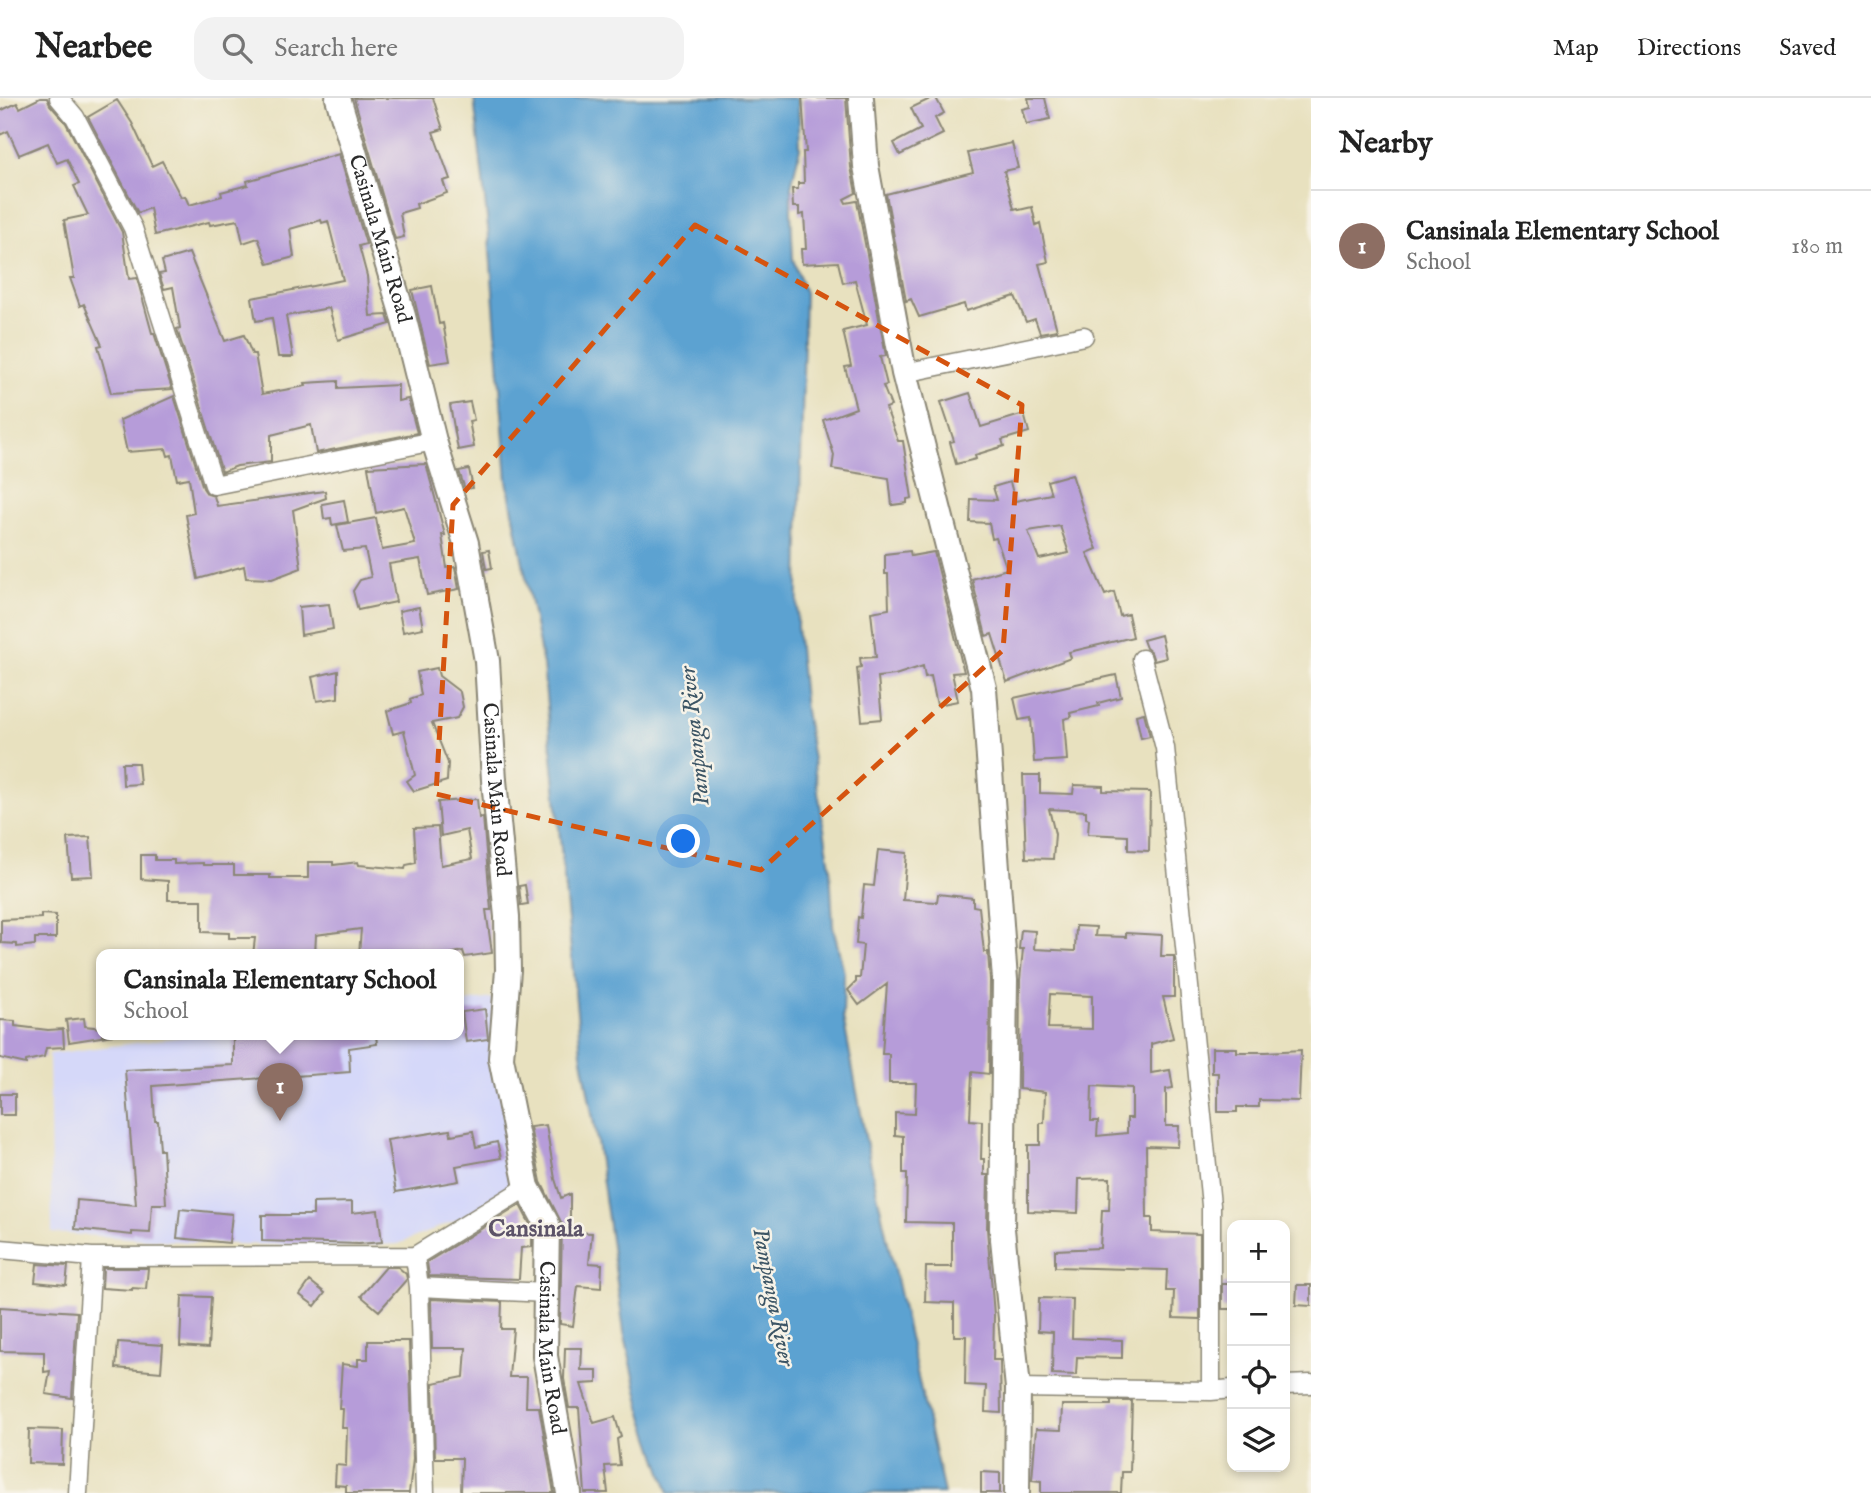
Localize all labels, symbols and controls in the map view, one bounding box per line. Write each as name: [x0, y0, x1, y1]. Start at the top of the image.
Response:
search box: [194, 17, 684, 80]
text: Nearbee: [35, 27, 152, 69]
icon: search: [218, 29, 256, 67]
text: Search here: [274, 32, 398, 65]
text: Map: [1553, 33, 1599, 64]
text: Directions: [1637, 33, 1741, 64]
text: Saved: [1779, 33, 1836, 64]
text: Nearby: [1339, 125, 1432, 163]
street label: Casinala Main Road: [342, 151, 418, 327]
text: Cansinala Elementary School: [1406, 215, 1719, 248]
text: 1: [1358, 232, 1366, 261]
text: 180 m: [1791, 232, 1843, 261]
text: School: [1406, 248, 1471, 277]
water label: Pampanga River: [673, 663, 718, 807]
street label: Casinala Main Road: [476, 702, 517, 879]
your location: [666, 824, 700, 858]
popup: [96, 949, 464, 1040]
text: Cansinala Elementary School: [124, 964, 437, 997]
text: School: [124, 997, 188, 1026]
pin: 1: [257, 1063, 303, 1121]
district label: Cansinala: [488, 1214, 584, 1245]
map controls: [1227, 1220, 1290, 1472]
button: +: [1227, 1220, 1290, 1283]
water label: Pampanga River: [744, 1225, 801, 1370]
street label: Casinala Main Road: [531, 1261, 572, 1437]
button: −: [1227, 1283, 1290, 1346]
button: locate: [1227, 1346, 1290, 1409]
button: layers: [1227, 1409, 1290, 1472]

